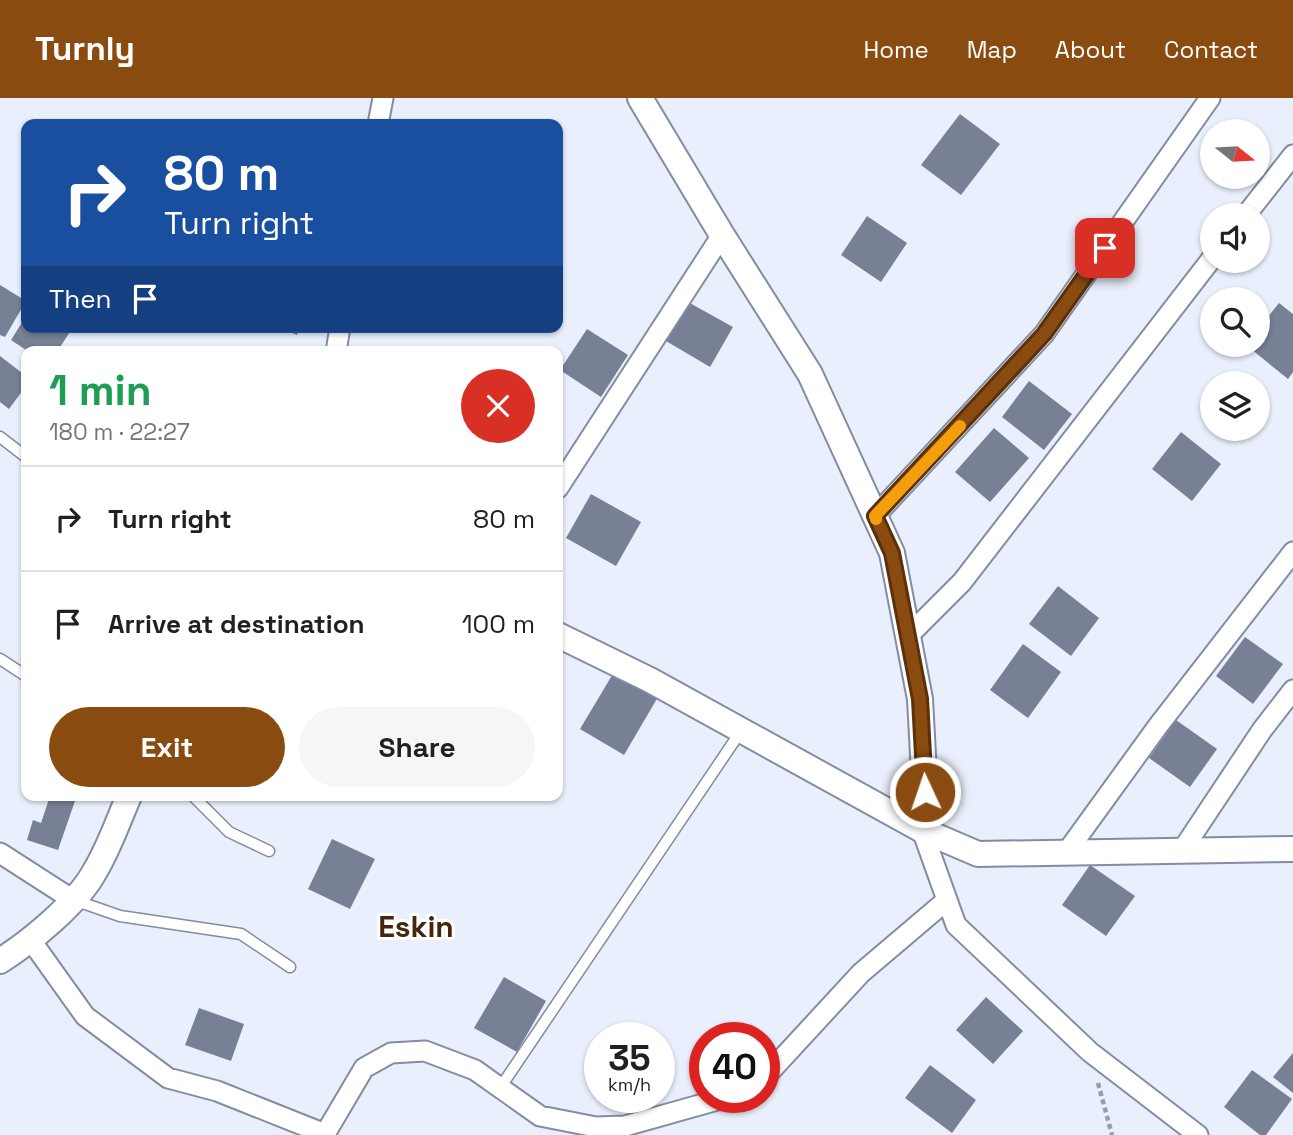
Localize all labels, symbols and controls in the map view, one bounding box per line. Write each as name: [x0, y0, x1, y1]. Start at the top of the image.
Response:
text: Turnly: [35, 28, 135, 70]
text: Home: [863, 34, 929, 65]
text: Map: [967, 34, 1017, 65]
text: About: [1055, 34, 1126, 65]
text: Contact: [1164, 34, 1258, 65]
north arrow: [1200, 119, 1270, 189]
map controls: [1200, 119, 1270, 441]
text: 80 m: [164, 142, 279, 204]
icon: right: [49, 147, 140, 238]
text: Turn right: [164, 203, 314, 243]
button: sound: [1200, 203, 1270, 273]
pin: [1075, 218, 1135, 278]
icon: arrive: [1086, 229, 1124, 267]
icon: arrive: [126, 280, 164, 318]
text: Then: [49, 282, 112, 316]
button: search: [1200, 287, 1270, 357]
text: 1 min: [49, 364, 152, 417]
button: close: [461, 369, 535, 443]
button: layers: [1200, 371, 1270, 441]
text: 180 m · 22:27: [49, 417, 190, 447]
icon: right: [49, 500, 87, 538]
text: Turn right: [108, 502, 232, 536]
text: 80 m: [473, 502, 535, 536]
icon: arrive: [49, 605, 87, 643]
text: Arrive at destination: [108, 607, 365, 641]
text: 100 m: [462, 607, 535, 641]
button: Exit: [49, 707, 285, 787]
button: Share: [299, 707, 535, 787]
position arrow: [888, 755, 962, 829]
district label: Eskin: [378, 907, 454, 946]
speed limit sign: 40: [689, 1022, 780, 1113]
text: 35: [608, 1036, 651, 1080]
text: km/h: [608, 1073, 651, 1096]

